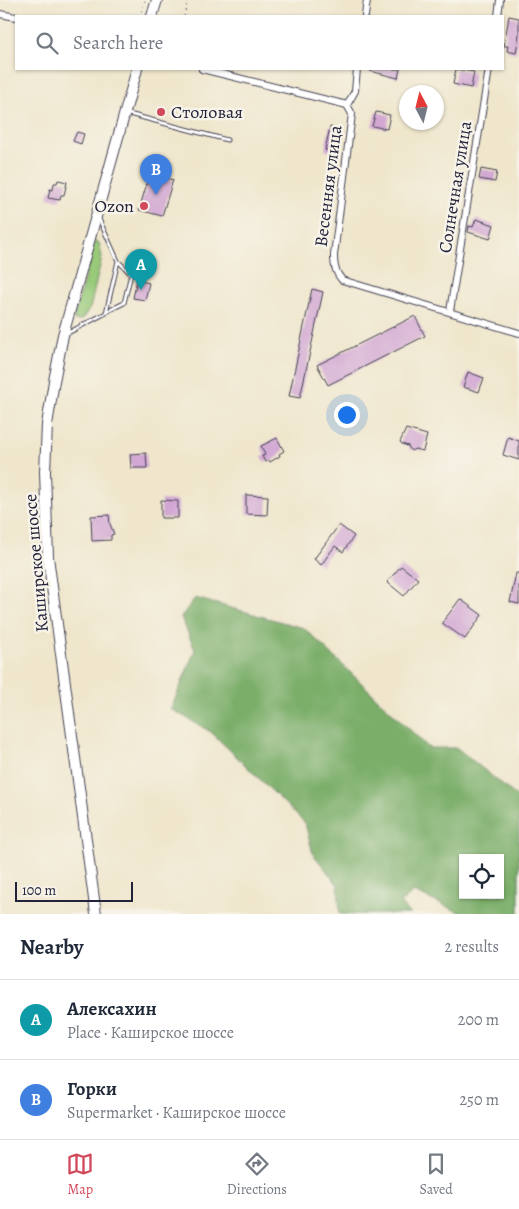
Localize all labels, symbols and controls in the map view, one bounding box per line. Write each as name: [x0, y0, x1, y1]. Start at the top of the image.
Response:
search box: [15, 15, 504, 70]
icon: search: [33, 29, 61, 57]
text: Search here: [73, 30, 163, 56]
north arrow: [399, 85, 444, 130]
place label: Столовая: [171, 100, 243, 124]
marker: Столовая: [155, 106, 167, 118]
street label: Солнечная улица: [433, 119, 477, 255]
street label: Весенняя улица: [309, 123, 347, 248]
pin: B: [140, 154, 172, 195]
place label: Ozon: [94, 194, 134, 218]
marker: Ozon: [138, 200, 150, 212]
pin: A: [125, 249, 157, 290]
your location: [334, 402, 360, 428]
street label: Каширское шоссе: [18, 493, 54, 633]
map controls: [459, 854, 504, 899]
button: locate: [459, 854, 504, 899]
scale bar: [15, 879, 132, 902]
text: 100 m: [22, 881, 56, 900]
text: Nearby: [20, 933, 83, 961]
text: 2 results: [444, 936, 499, 958]
text: Алексахин: [67, 996, 157, 1022]
text: A: [31, 1009, 41, 1031]
text: 200 m: [458, 1009, 499, 1031]
text: Place · Каширское шоссе: [67, 1022, 234, 1044]
text: Горки: [67, 1076, 117, 1102]
text: B: [31, 1089, 41, 1111]
text: 250 m: [460, 1089, 499, 1111]
text: Supermarket · Каширское шоссе: [67, 1102, 286, 1124]
tab: Map: [66, 1150, 94, 1199]
tab: Directions: [227, 1150, 287, 1199]
tab: Saved: [420, 1150, 453, 1199]

